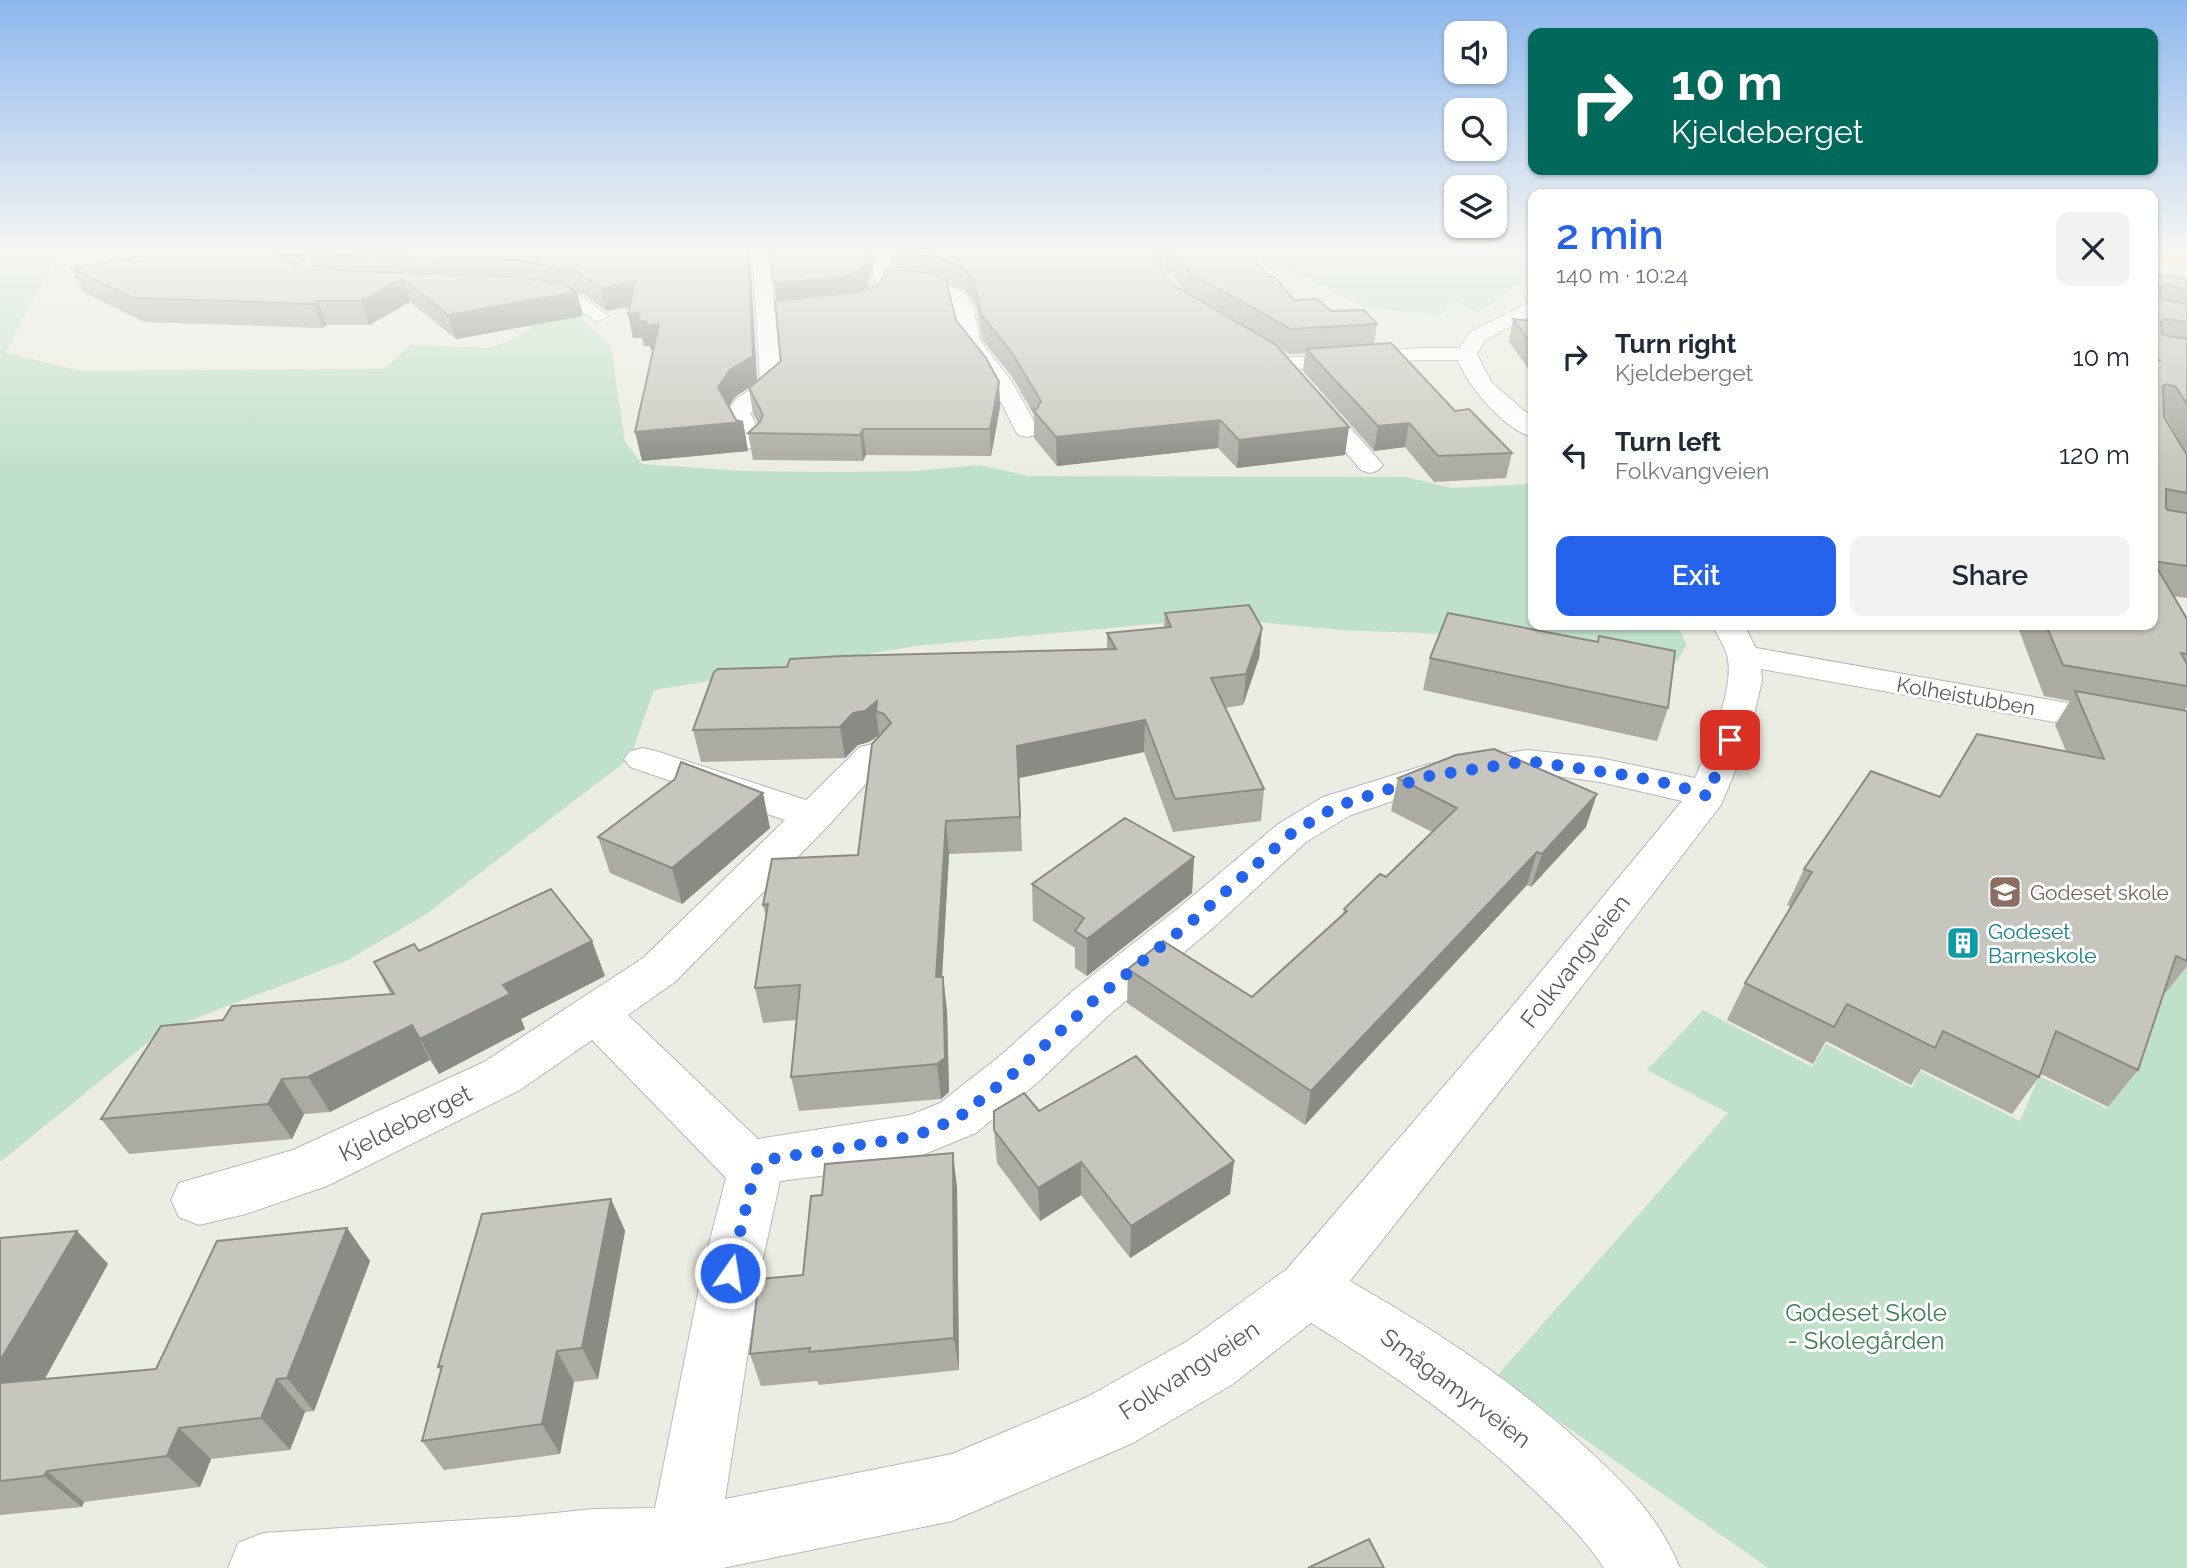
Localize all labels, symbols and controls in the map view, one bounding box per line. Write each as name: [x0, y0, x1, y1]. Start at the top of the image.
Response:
map controls: [1444, 21, 1507, 238]
button: sound: [1444, 21, 1507, 84]
text: 10 m: [1671, 54, 1783, 111]
icon: right: [1556, 56, 1647, 147]
button: search: [1444, 98, 1507, 161]
text: Kjeldeberget: [1671, 113, 1863, 150]
button: layers: [1444, 175, 1507, 238]
text: 2 min: [1556, 210, 1664, 259]
button: close: [2056, 212, 2130, 286]
text: 140 m · 10:24: [1556, 261, 1688, 288]
text: Turn right: [1615, 329, 1736, 359]
icon: right: [1556, 338, 1594, 376]
text: 10 m: [2072, 342, 2130, 372]
text: Kjeldeberget: [1615, 359, 1753, 386]
text: Turn left: [1615, 427, 1721, 457]
icon: left: [1556, 436, 1594, 474]
text: 120 m: [2059, 440, 2130, 470]
text: Folkvangveien: [1615, 457, 1769, 484]
button: Exit: [1556, 536, 1836, 616]
button: Share: [1850, 536, 2130, 616]
street label: Kolheistubben: [1895, 672, 2037, 720]
pin: [1700, 710, 1760, 770]
icon: arrive: [1711, 721, 1749, 759]
school or university icon: Godeset skole: [1986, 873, 2024, 911]
place label: Godeset skole: [2030, 880, 2169, 905]
street label: Folkvangveien: [1514, 889, 1636, 1033]
place label: Godeset Barneskole: [1988, 919, 2097, 968]
building icon: Godeset Barneskole: [1944, 924, 1982, 962]
street label: Kjeldeberget: [334, 1078, 476, 1168]
position arrow: [693, 1236, 767, 1310]
park label: Godeset Skole - Skolegården: [1785, 1298, 1947, 1355]
street label: Folkvangveien: [1114, 1314, 1264, 1426]
street label: Smågamyrveien: [1375, 1322, 1537, 1454]

